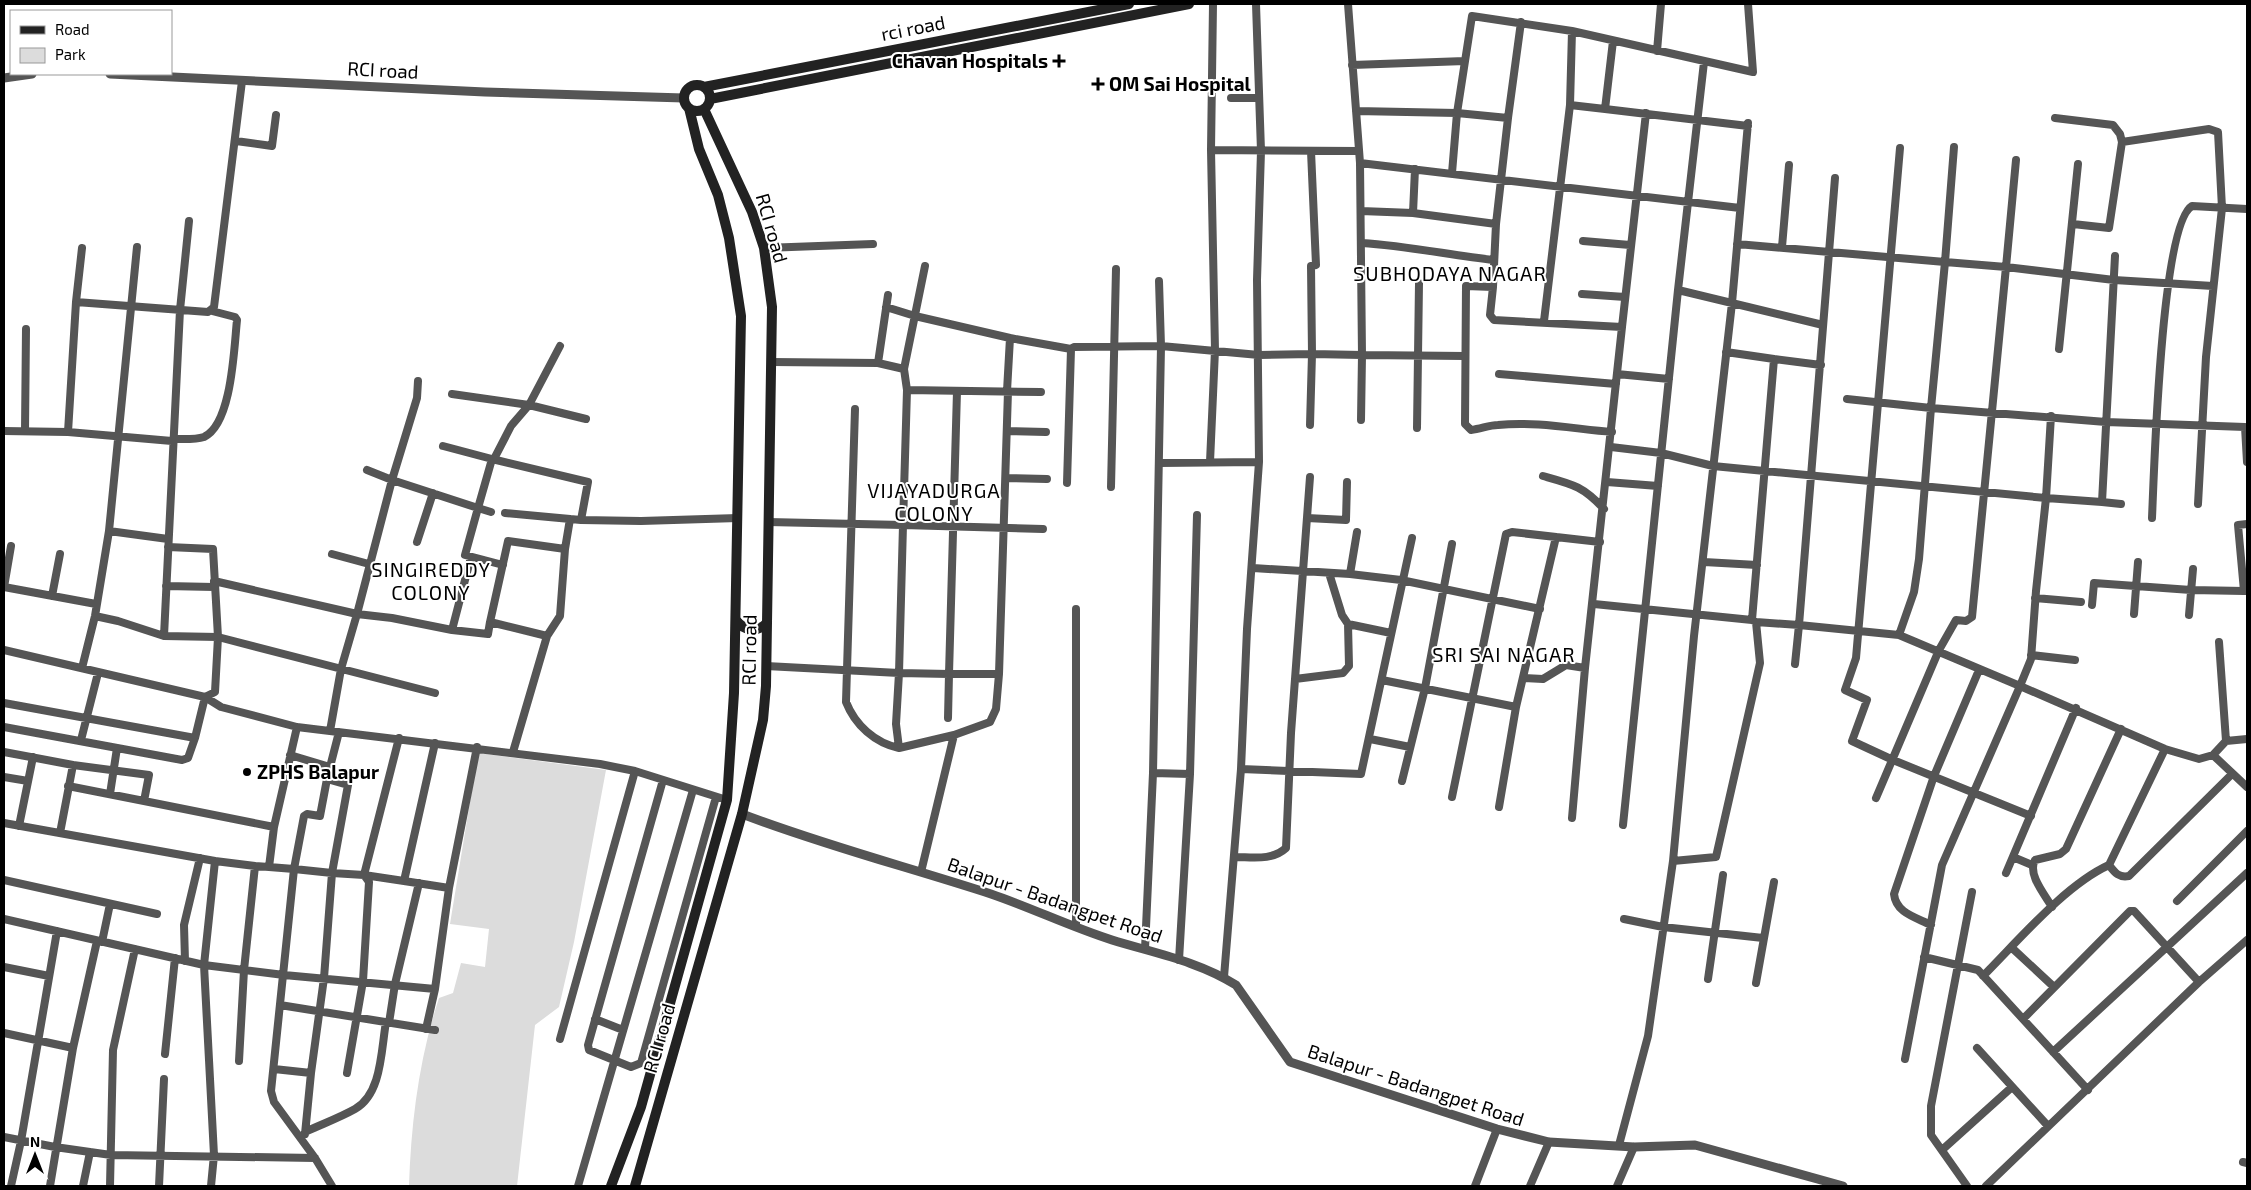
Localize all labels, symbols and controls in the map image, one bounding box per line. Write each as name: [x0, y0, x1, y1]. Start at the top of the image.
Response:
legend: [10, 10, 172, 75]
street label: rci road: [879, 10, 947, 45]
text: Road: [55, 20, 90, 38]
text: Park: [55, 45, 86, 63]
place label: Chavan Hospitals: [892, 49, 1048, 72]
marker: Chavan Hospitals: [1052, 54, 1066, 68]
street label: RCI road: [347, 56, 419, 83]
place label: OM Sai Hospital: [1109, 72, 1252, 95]
marker: OM Sai Hospital: [1091, 77, 1105, 91]
street label: RCI road: [752, 190, 793, 265]
district label: SUBHODAYA NAGAR: [1353, 261, 1547, 285]
district label: VIJAYADURGA COLONY: [867, 478, 1001, 525]
district label: SINGIREDDY COLONY: [371, 557, 491, 604]
street label: RCI road: [736, 614, 761, 686]
district label: SRI SAI NAGAR: [1432, 642, 1576, 666]
place label: ZPHS Balapur: [257, 760, 379, 783]
marker: ZPHS Balapur: [241, 766, 253, 778]
street label: Balapur - Badangpet Road: [945, 852, 1166, 947]
street label: RCI road: [638, 1000, 679, 1075]
street label: Balapur - Badangpet Road: [1305, 1039, 1527, 1130]
north arrow: [10, 1130, 60, 1180]
text: N: [30, 1133, 40, 1150]

